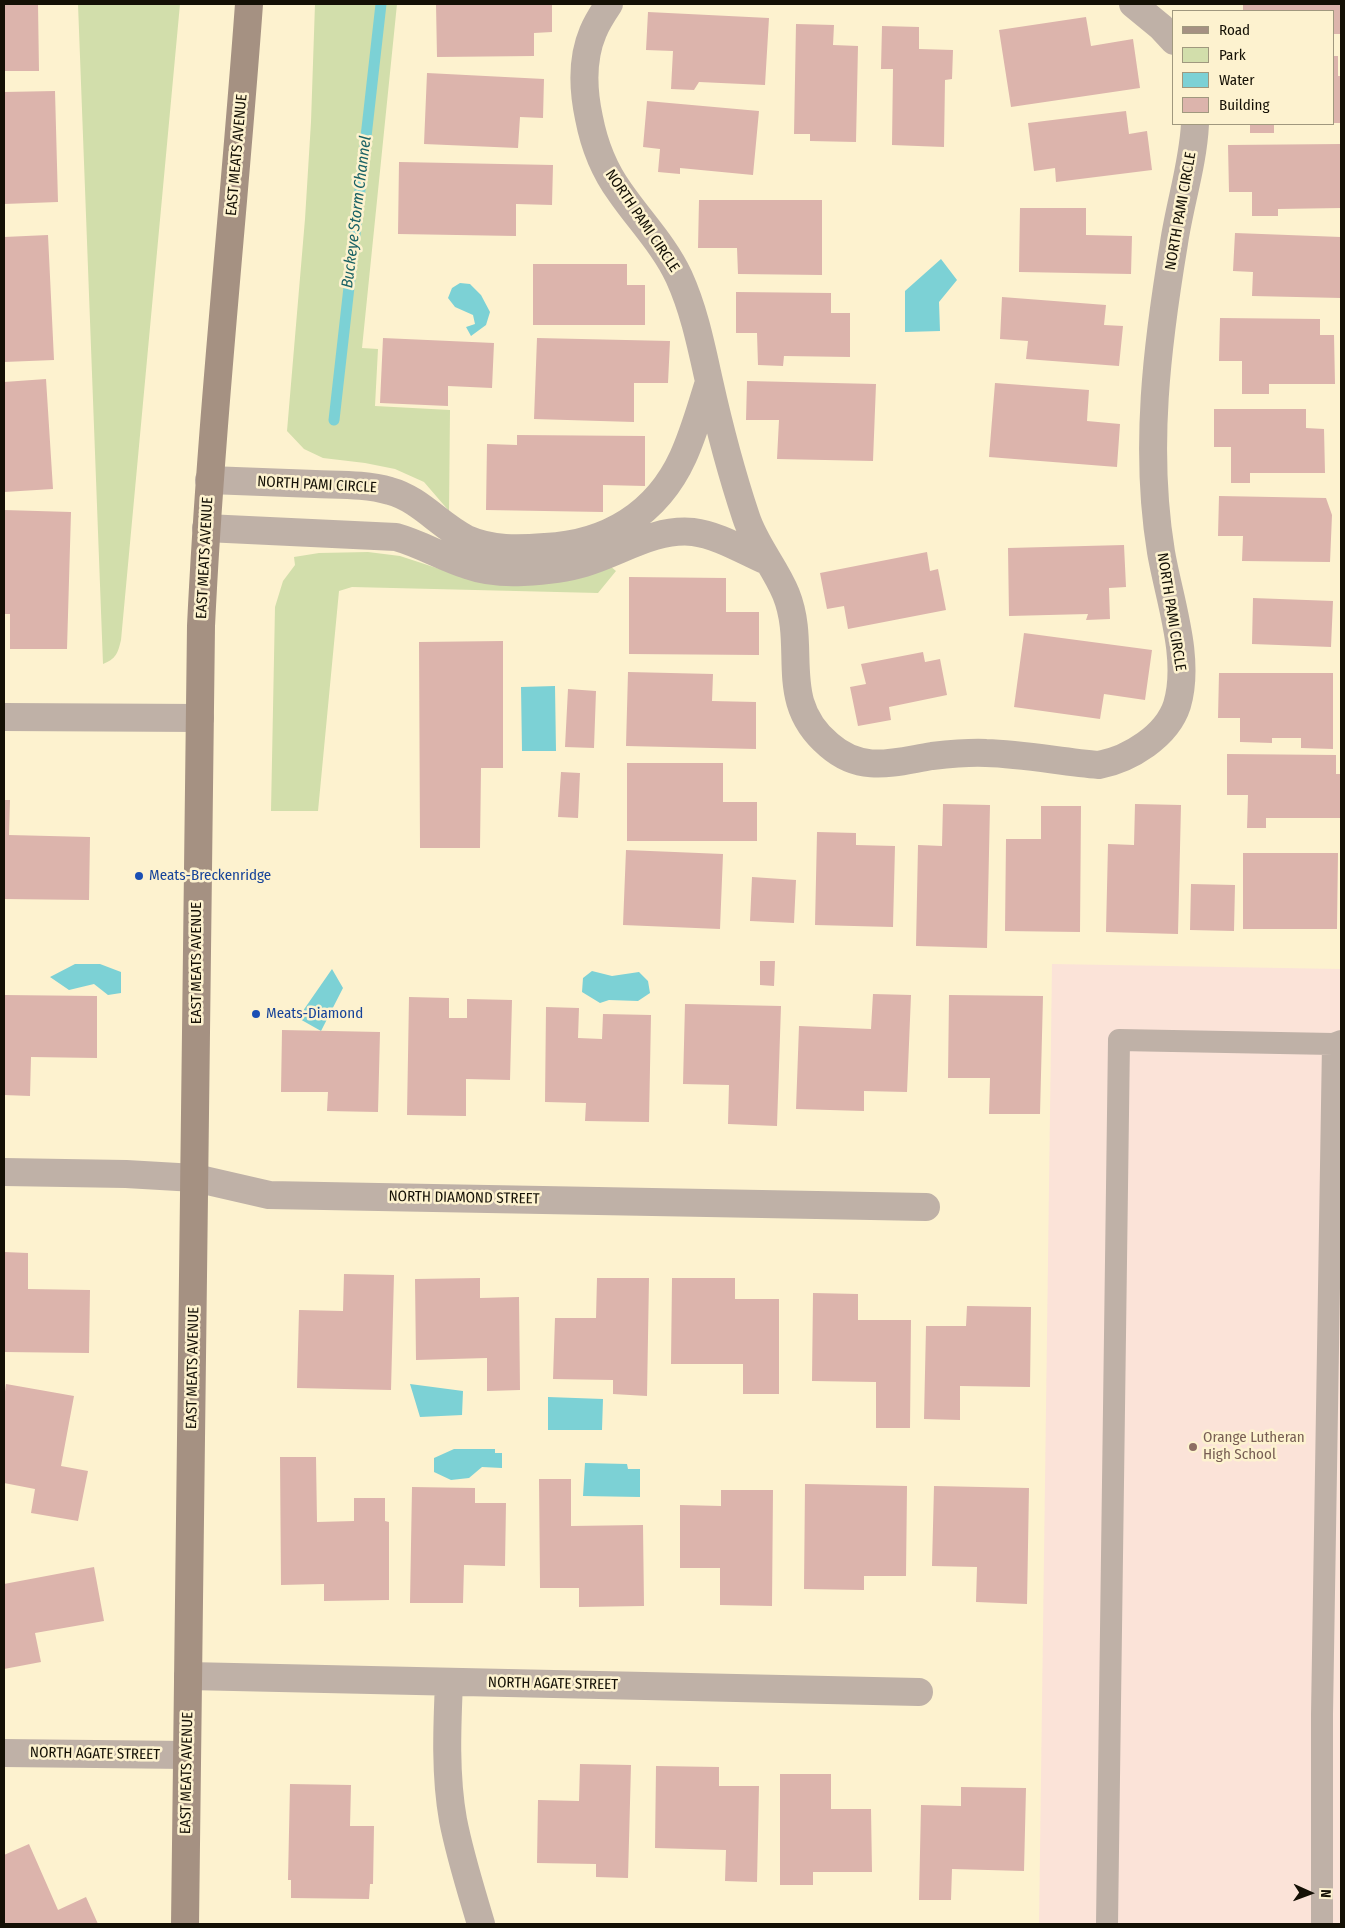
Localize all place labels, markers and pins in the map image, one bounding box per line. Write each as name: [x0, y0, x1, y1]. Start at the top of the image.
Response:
place label: Meats-Breckenridge: [149, 867, 271, 885]
marker: Meats-Breckenridge: [133, 870, 145, 882]
place label: Meats-Diamond: [266, 1005, 363, 1023]
marker: Meats-Diamond: [250, 1008, 262, 1020]
place label: Orange Lutheran High School: [1203, 1429, 1305, 1464]
marker: Orange Lutheran High School: [1187, 1441, 1199, 1453]

